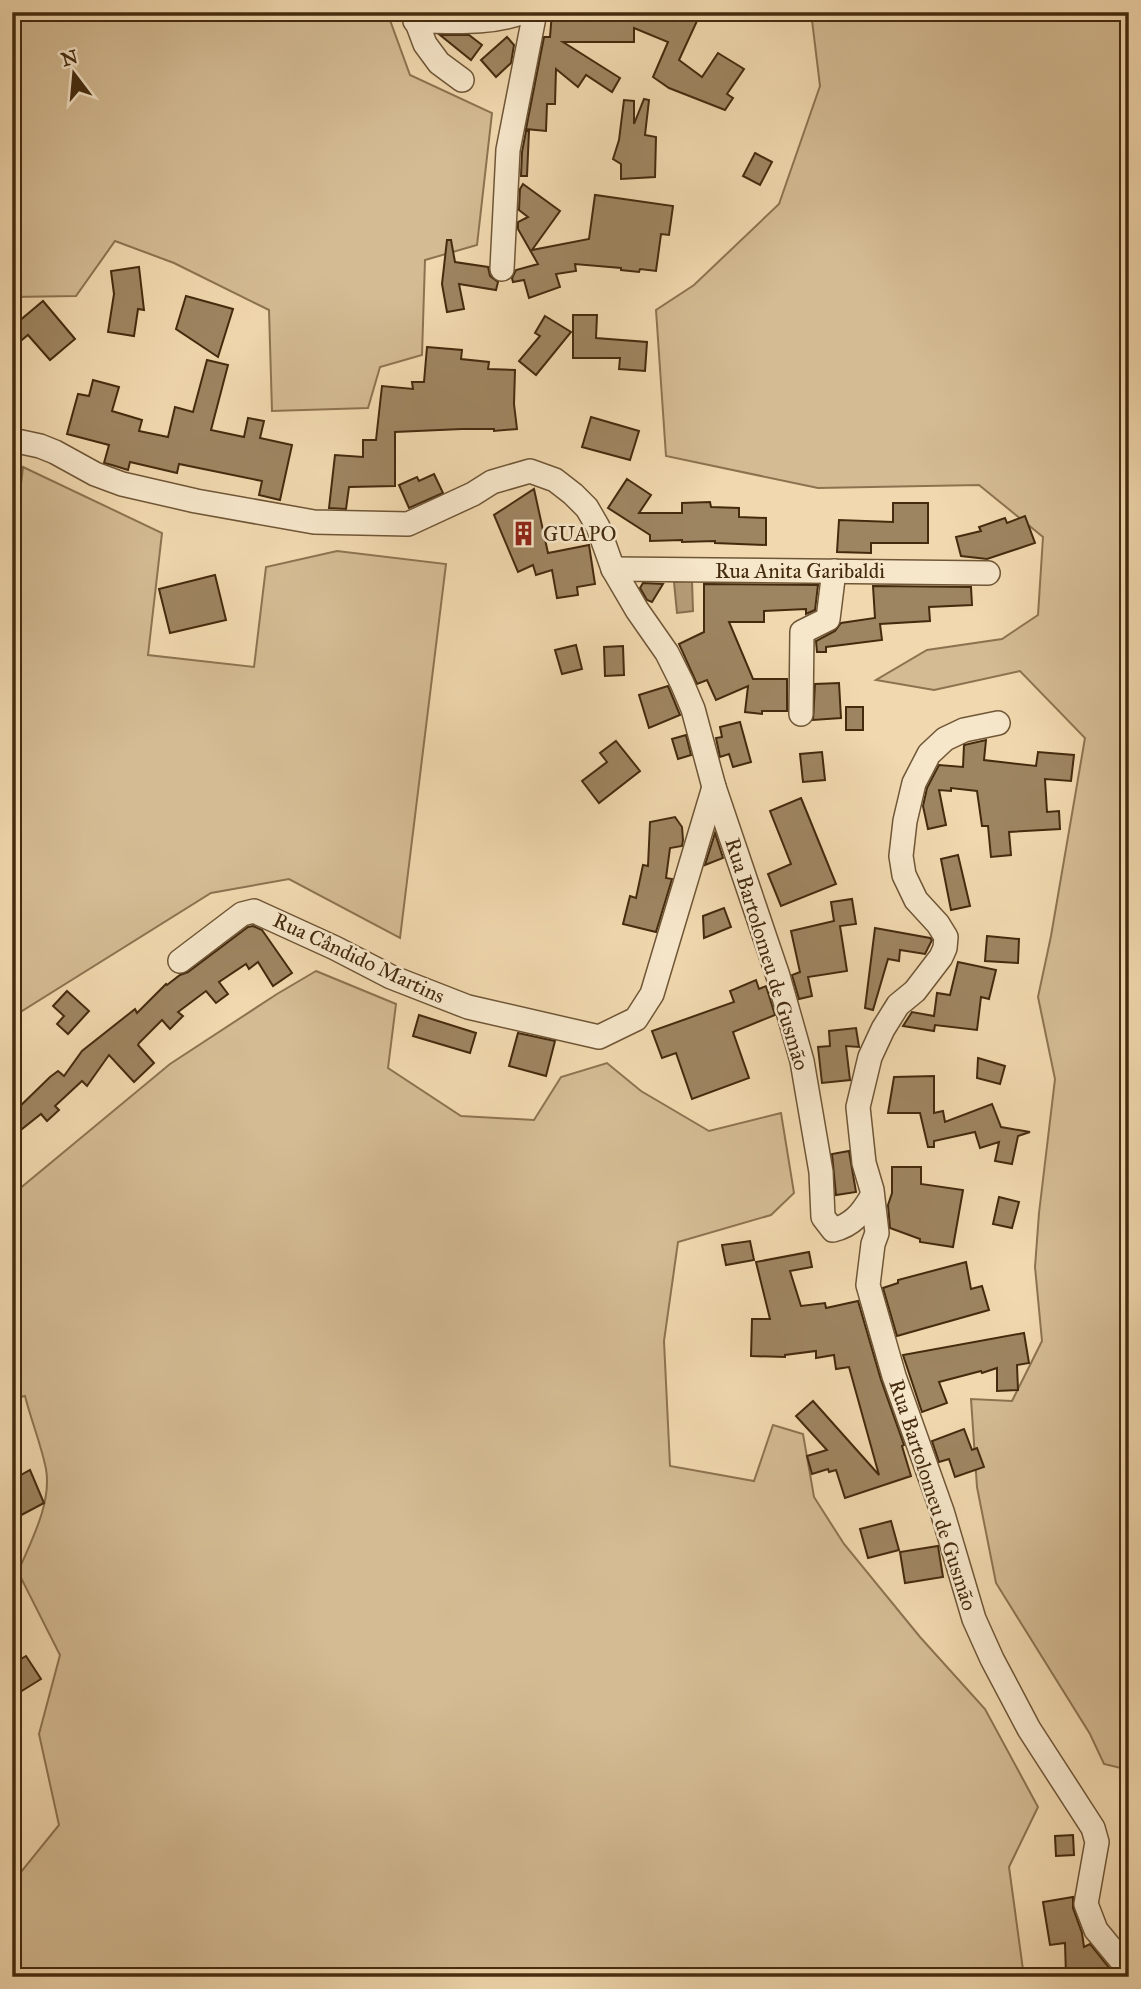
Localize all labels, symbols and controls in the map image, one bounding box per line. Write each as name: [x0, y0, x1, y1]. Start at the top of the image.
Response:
north arrow: [38, 38, 108, 108]
text: N: [59, 45, 80, 71]
building icon: GUAPO: [509, 520, 537, 548]
place label: GUAPO: [543, 521, 616, 547]
street label: Rua Anita Garibaldi: [715, 558, 885, 584]
street label: Rua Bartolomeu de Gusmão: [719, 835, 815, 1073]
street label: Rua Cândido Martins: [269, 907, 449, 1009]
street label: Rua Bartolomeu de Gusmão: [883, 1376, 983, 1614]

